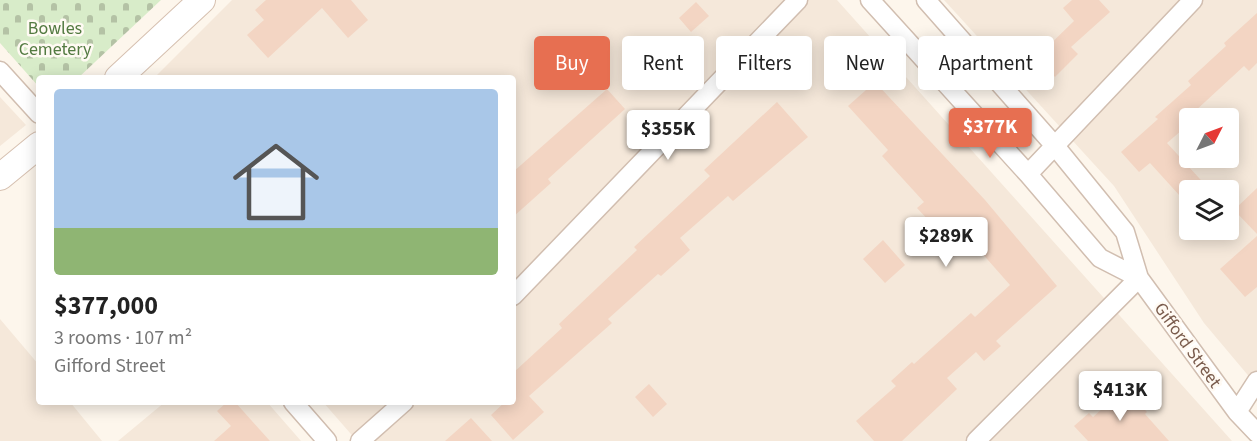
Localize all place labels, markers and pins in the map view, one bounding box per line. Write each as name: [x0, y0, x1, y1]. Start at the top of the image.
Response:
pin: $377K: [948, 108, 1032, 159]
pin: $355K: [626, 110, 710, 161]
pin: $289K: [904, 217, 988, 268]
pin: $413K: [1078, 371, 1162, 422]

